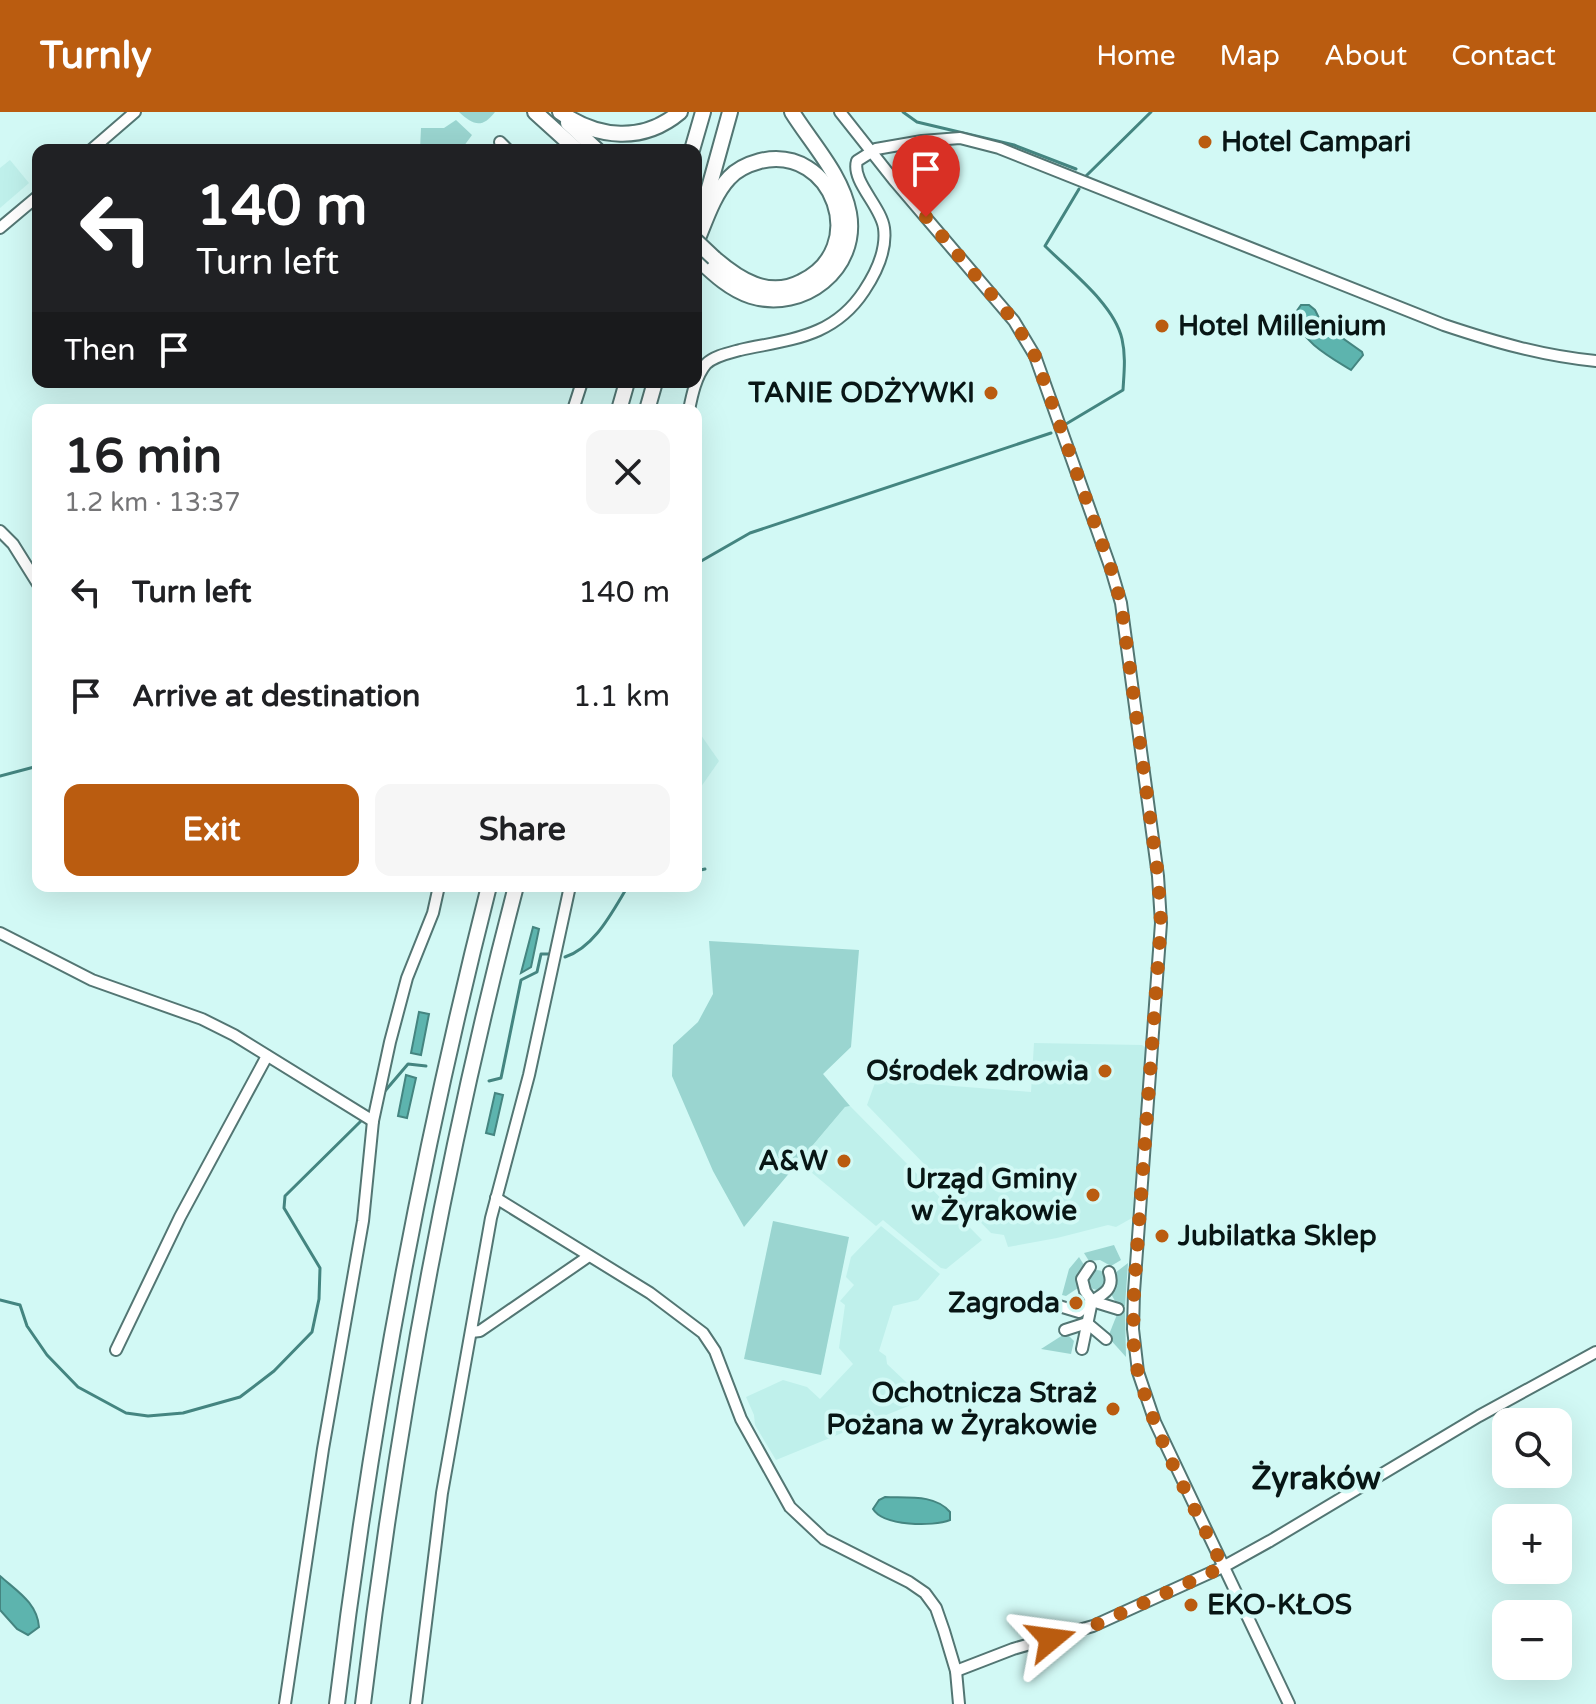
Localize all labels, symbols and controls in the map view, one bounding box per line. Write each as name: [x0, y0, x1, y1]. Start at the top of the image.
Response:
text: Turnly: [40, 33, 152, 79]
text: Home: [1096, 39, 1176, 73]
text: Map: [1220, 39, 1280, 73]
text: About: [1324, 39, 1407, 73]
text: Contact: [1451, 39, 1556, 73]
place label: Hotel Campari: [1221, 125, 1411, 159]
marker: Hotel Campari: [1196, 133, 1214, 151]
pin: [892, 135, 960, 217]
icon: arrive: [904, 147, 948, 191]
text: 140 m: [196, 173, 367, 240]
icon: left: [64, 176, 168, 280]
text: Turn left: [196, 241, 339, 284]
place label: Hotel Millenium: [1178, 309, 1387, 343]
marker: Hotel Millenium: [1153, 317, 1171, 335]
icon: arrive: [152, 328, 196, 372]
text: Then: [64, 332, 136, 369]
place label: TANIE ODŻYWKI: [747, 376, 975, 410]
marker: TANIE ODŻYWKI: [982, 384, 1000, 402]
text: 16 min: [64, 428, 222, 486]
button: close: [586, 430, 670, 514]
text: 1.2 km · 13:37: [64, 487, 241, 518]
icon: left: [64, 570, 108, 614]
text: Turn left: [132, 574, 251, 611]
text: 140 m: [578, 574, 670, 611]
icon: arrive: [64, 674, 108, 718]
text: Arrive at destination: [132, 678, 420, 715]
text: 1.1 km: [573, 678, 670, 715]
button: Exit: [64, 784, 359, 876]
button: Share: [375, 784, 670, 876]
place label: Ośrodek zdrowia: [866, 1054, 1089, 1088]
marker: Ośrodek zdrowia: [1096, 1062, 1114, 1080]
place label: A&W: [758, 1144, 829, 1178]
marker: A&W: [835, 1152, 853, 1170]
place label: Urząd Gminy w Żyrakowie: [905, 1162, 1077, 1228]
marker: Urząd Gminy w Żyrakowie: [1084, 1186, 1102, 1204]
place label: Jubilatka Sklep: [1177, 1219, 1377, 1253]
marker: Jubilatka Sklep: [1153, 1227, 1171, 1245]
place label: Zagroda: [948, 1286, 1060, 1320]
marker: Zagroda: [1067, 1294, 1085, 1312]
place label: Ochotnicza Straż Pożana w Żyrakowie: [826, 1376, 1097, 1442]
marker: Ochotnicza Straż Pożana w Żyrakowie: [1104, 1400, 1122, 1418]
map controls: [1492, 1408, 1572, 1680]
button: search: [1492, 1408, 1572, 1488]
district label: Żyraków: [1251, 1460, 1381, 1498]
button: +: [1492, 1504, 1572, 1584]
place label: EKO-KŁOS: [1207, 1588, 1352, 1622]
marker: EKO-KŁOS: [1182, 1596, 1200, 1614]
position arrow: [1009, 1597, 1093, 1681]
button: −: [1492, 1600, 1572, 1680]

